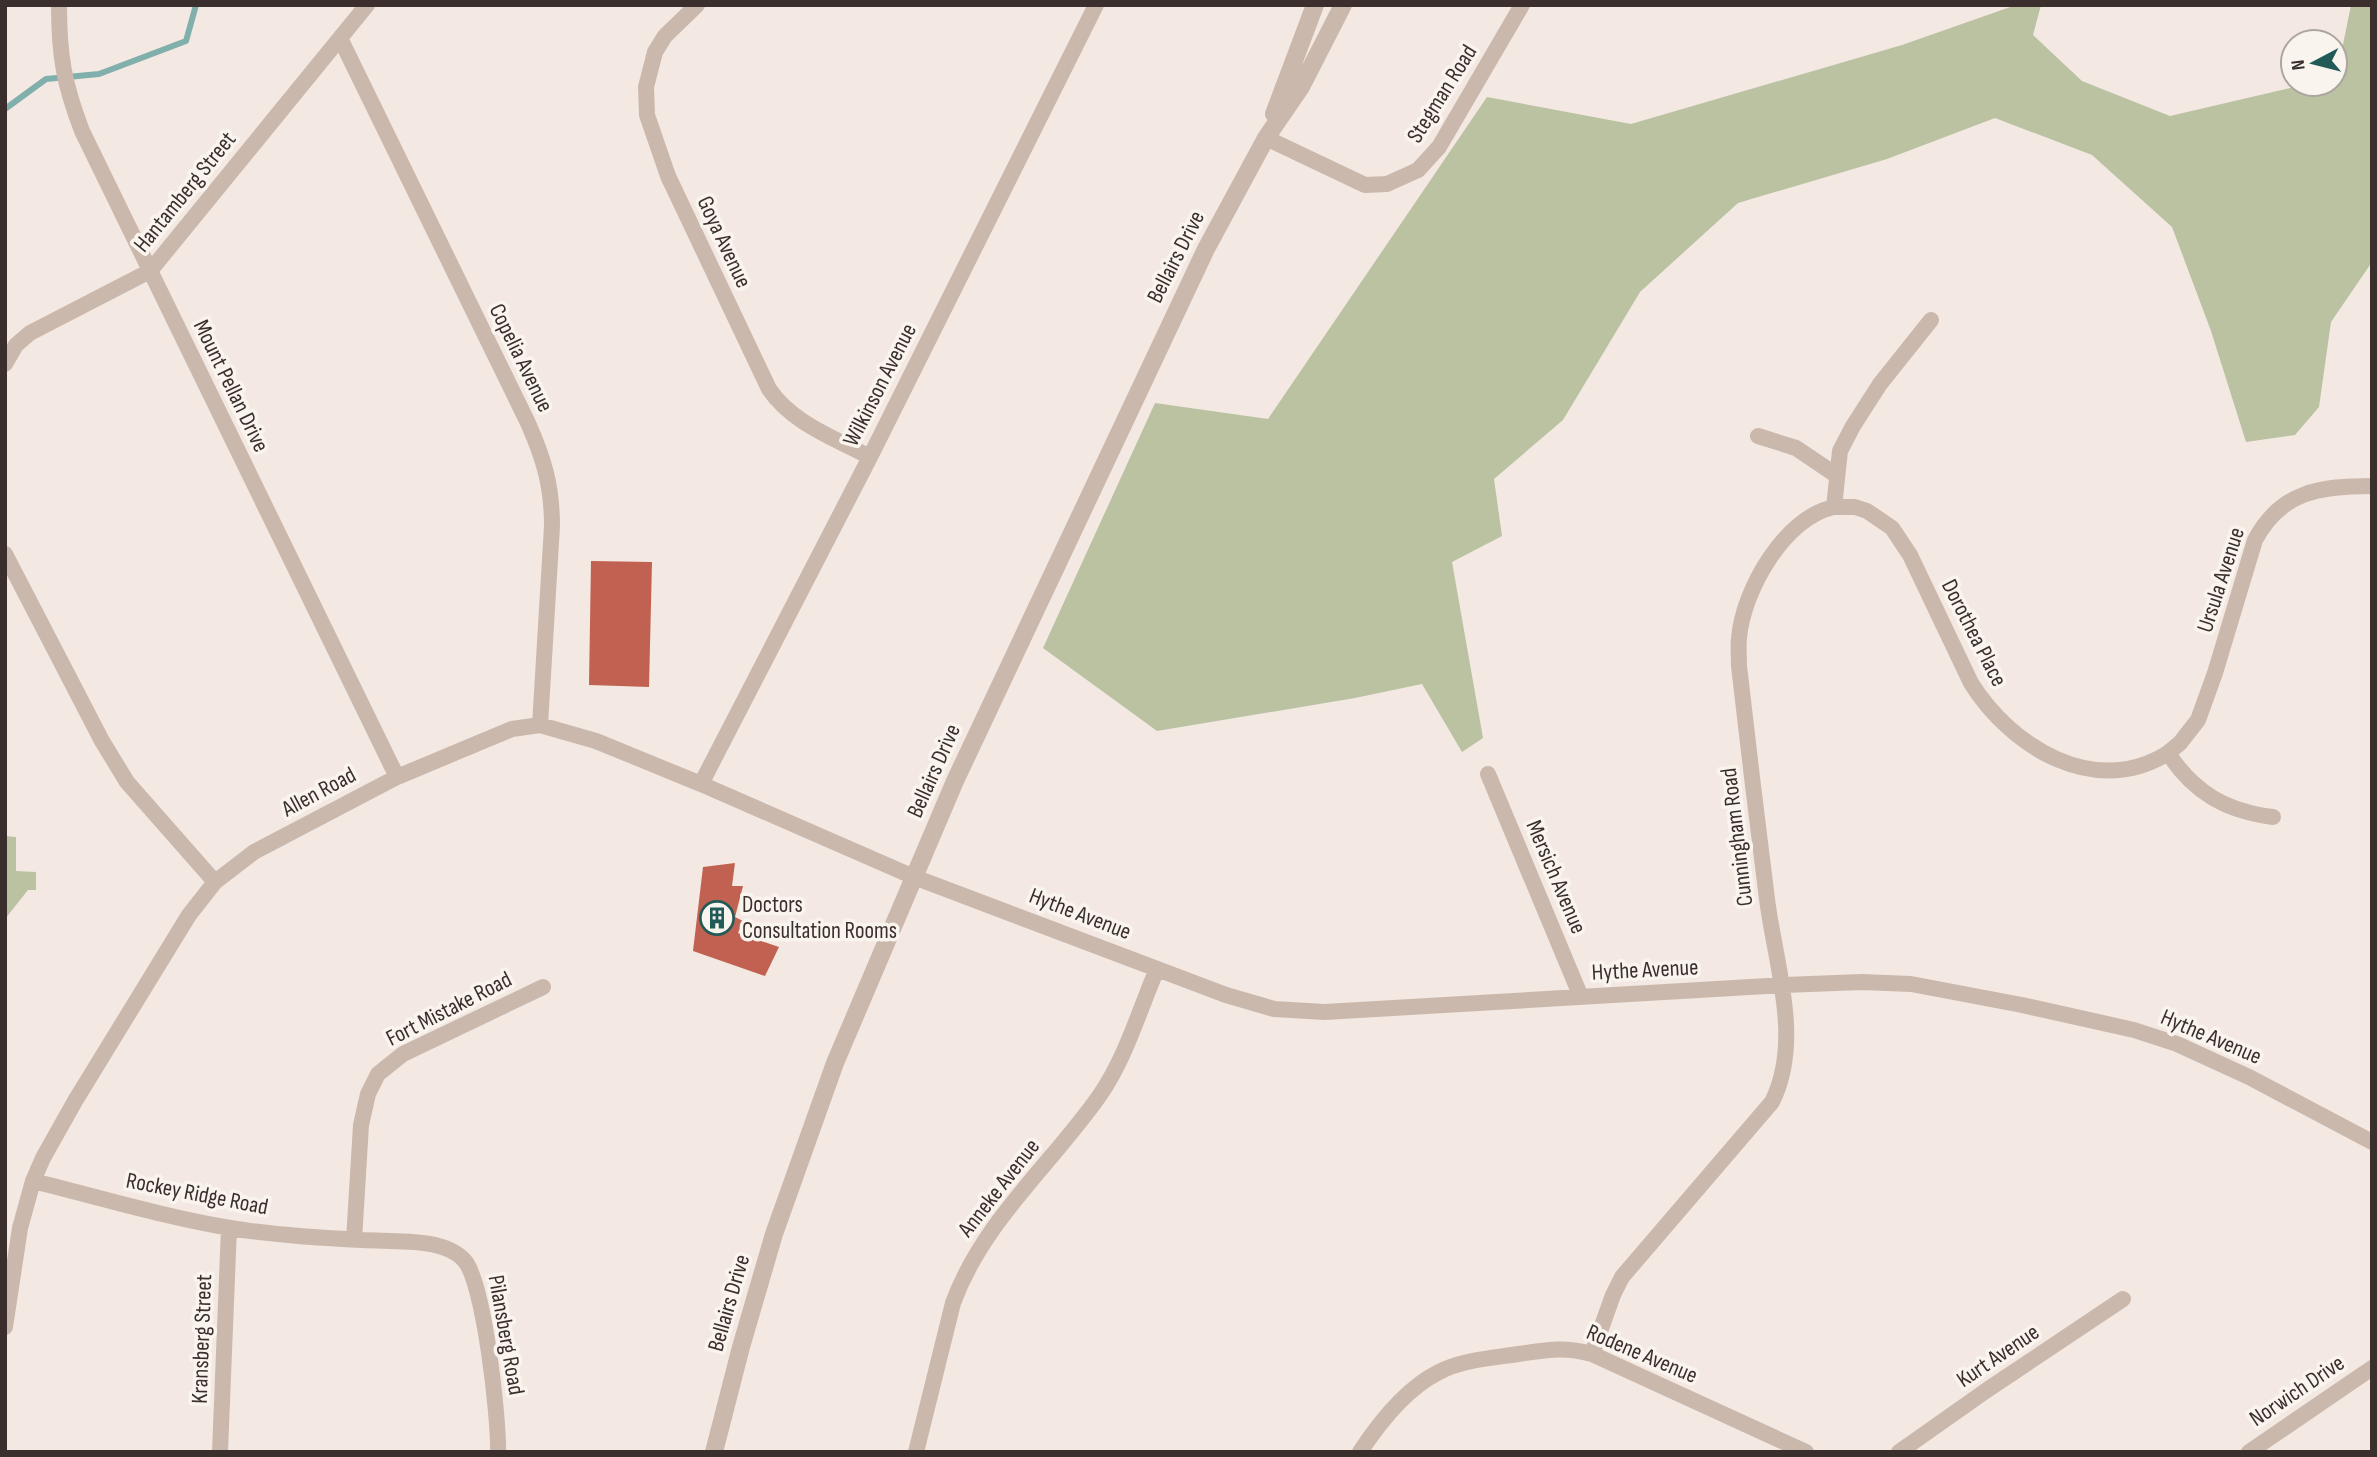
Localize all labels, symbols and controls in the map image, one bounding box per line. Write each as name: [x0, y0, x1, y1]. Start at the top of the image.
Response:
north arrow: [2279, 28, 2349, 98]
street label: Stegman Road: [1401, 40, 1483, 148]
text: N: [2287, 58, 2311, 71]
street label: Hantamberg Street: [128, 126, 242, 258]
street label: Goya Avenue: [691, 192, 757, 292]
street label: Bellairs Drive: [1141, 206, 1211, 308]
street label: Copelia Avenue: [483, 299, 559, 417]
street label: Mount Pellan Drive: [187, 315, 275, 457]
street label: Wilkinson Avenue: [837, 319, 923, 451]
street label: Ursula Avenue: [2191, 524, 2251, 636]
street label: Dorothea Place: [1935, 575, 2013, 691]
street label: Bellairs Drive: [901, 720, 967, 822]
street label: Allen Road: [276, 761, 361, 824]
street label: Cunningham Road: [1715, 766, 1759, 908]
street label: Mersich Avenue: [1520, 816, 1592, 938]
street label: Hythe Avenue: [1025, 882, 1135, 946]
place label: Doctors Consultation Rooms: [742, 891, 897, 945]
building icon: Doctors Consultation Rooms: [698, 899, 736, 937]
street label: Hythe Avenue: [1591, 953, 1699, 987]
street label: Fort Mistake Road: [382, 965, 516, 1053]
street label: Hythe Avenue: [2156, 1003, 2266, 1071]
street label: Anneke Avenue: [951, 1133, 1046, 1243]
street label: Rockey Ridge Road: [124, 1167, 270, 1221]
street label: Bellairs Drive: [702, 1251, 756, 1355]
street label: Pilansberg Road: [482, 1273, 530, 1397]
street label: Kransberg Street: [186, 1274, 218, 1404]
street label: Rodene Avenue: [1582, 1318, 1702, 1390]
street label: Kurt Avenue: [1951, 1318, 2045, 1394]
street label: Norwich Drive: [2244, 1349, 2350, 1433]

